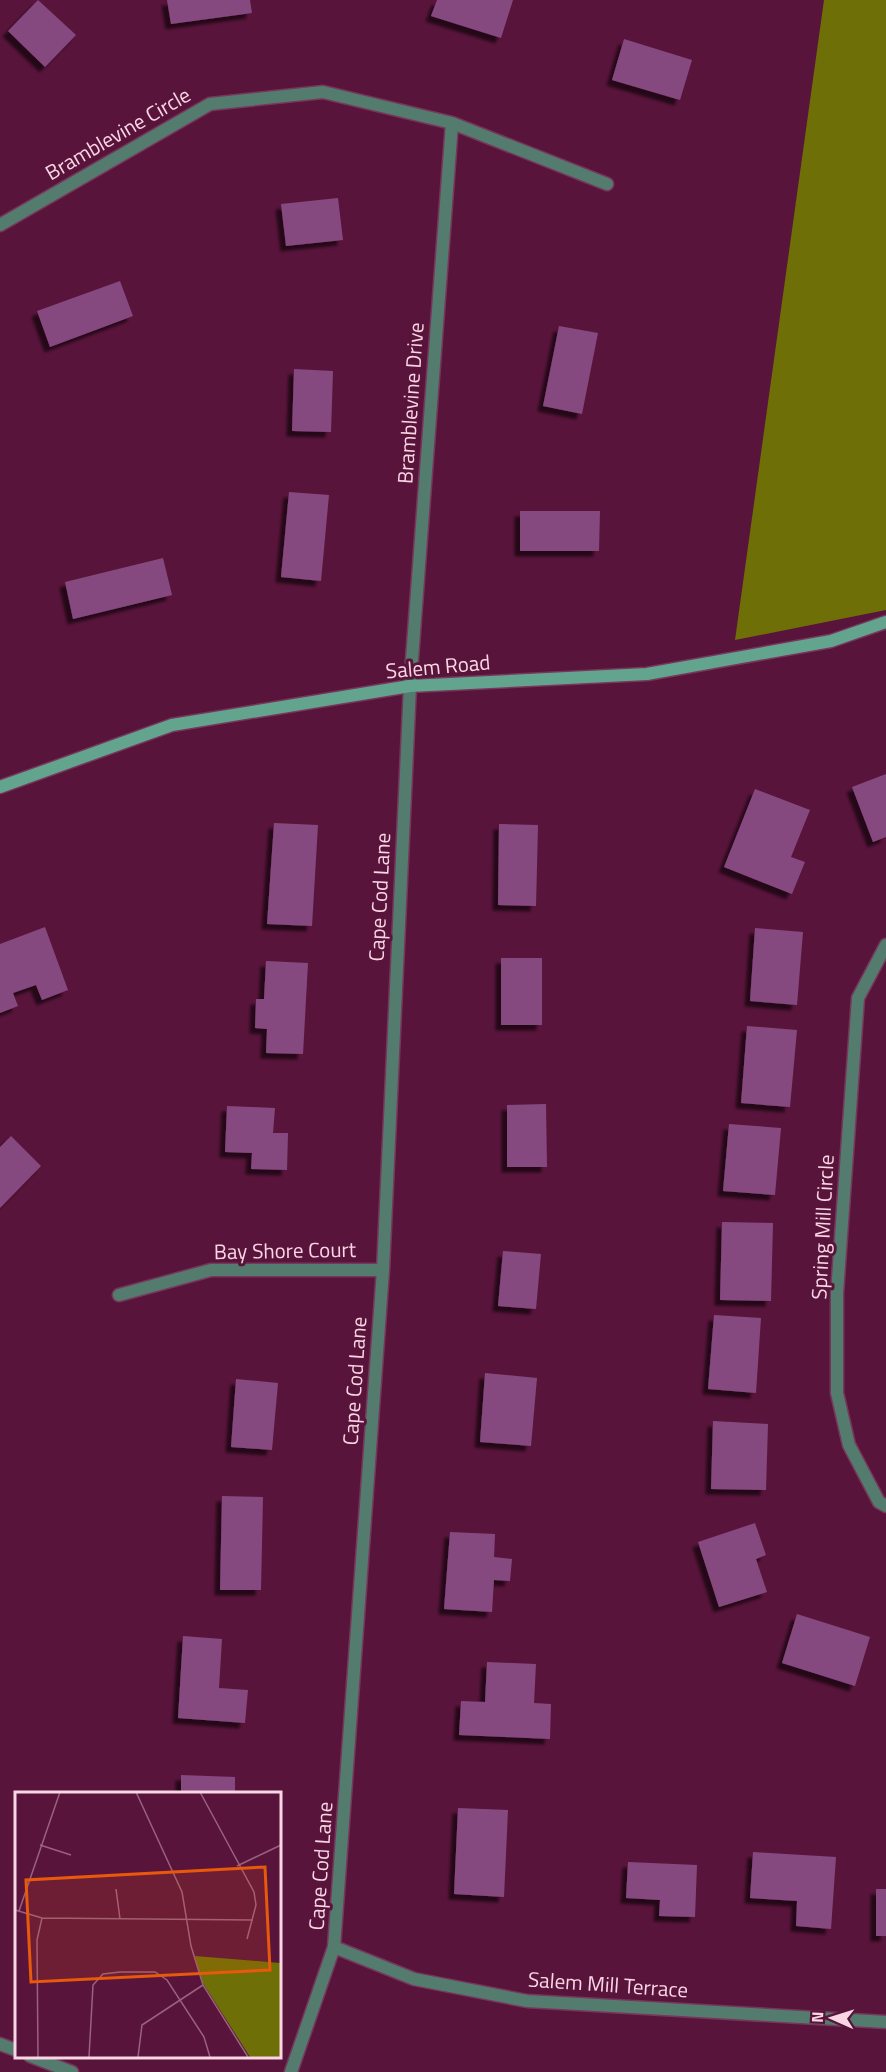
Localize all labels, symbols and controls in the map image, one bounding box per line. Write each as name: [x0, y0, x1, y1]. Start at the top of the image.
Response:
street label: Bramblevine Circle: [39, 78, 196, 188]
street label: Bramblevine Drive: [388, 321, 432, 485]
street label: Salem Road: [384, 645, 492, 687]
street label: Cape Cod Lane: [360, 832, 398, 962]
street label: Spring Mill Circle: [802, 1154, 842, 1300]
street label: Bay Shore Court: [214, 1233, 357, 1267]
street label: Cape Cod Lane: [334, 1316, 374, 1446]
inset map: [15, 1792, 280, 2057]
street label: Cape Cod Lane: [300, 1801, 340, 1931]
street label: Salem Mill Terrace: [527, 1962, 689, 2006]
north arrow: [802, 1988, 862, 2048]
text: N: [805, 2011, 829, 2023]

